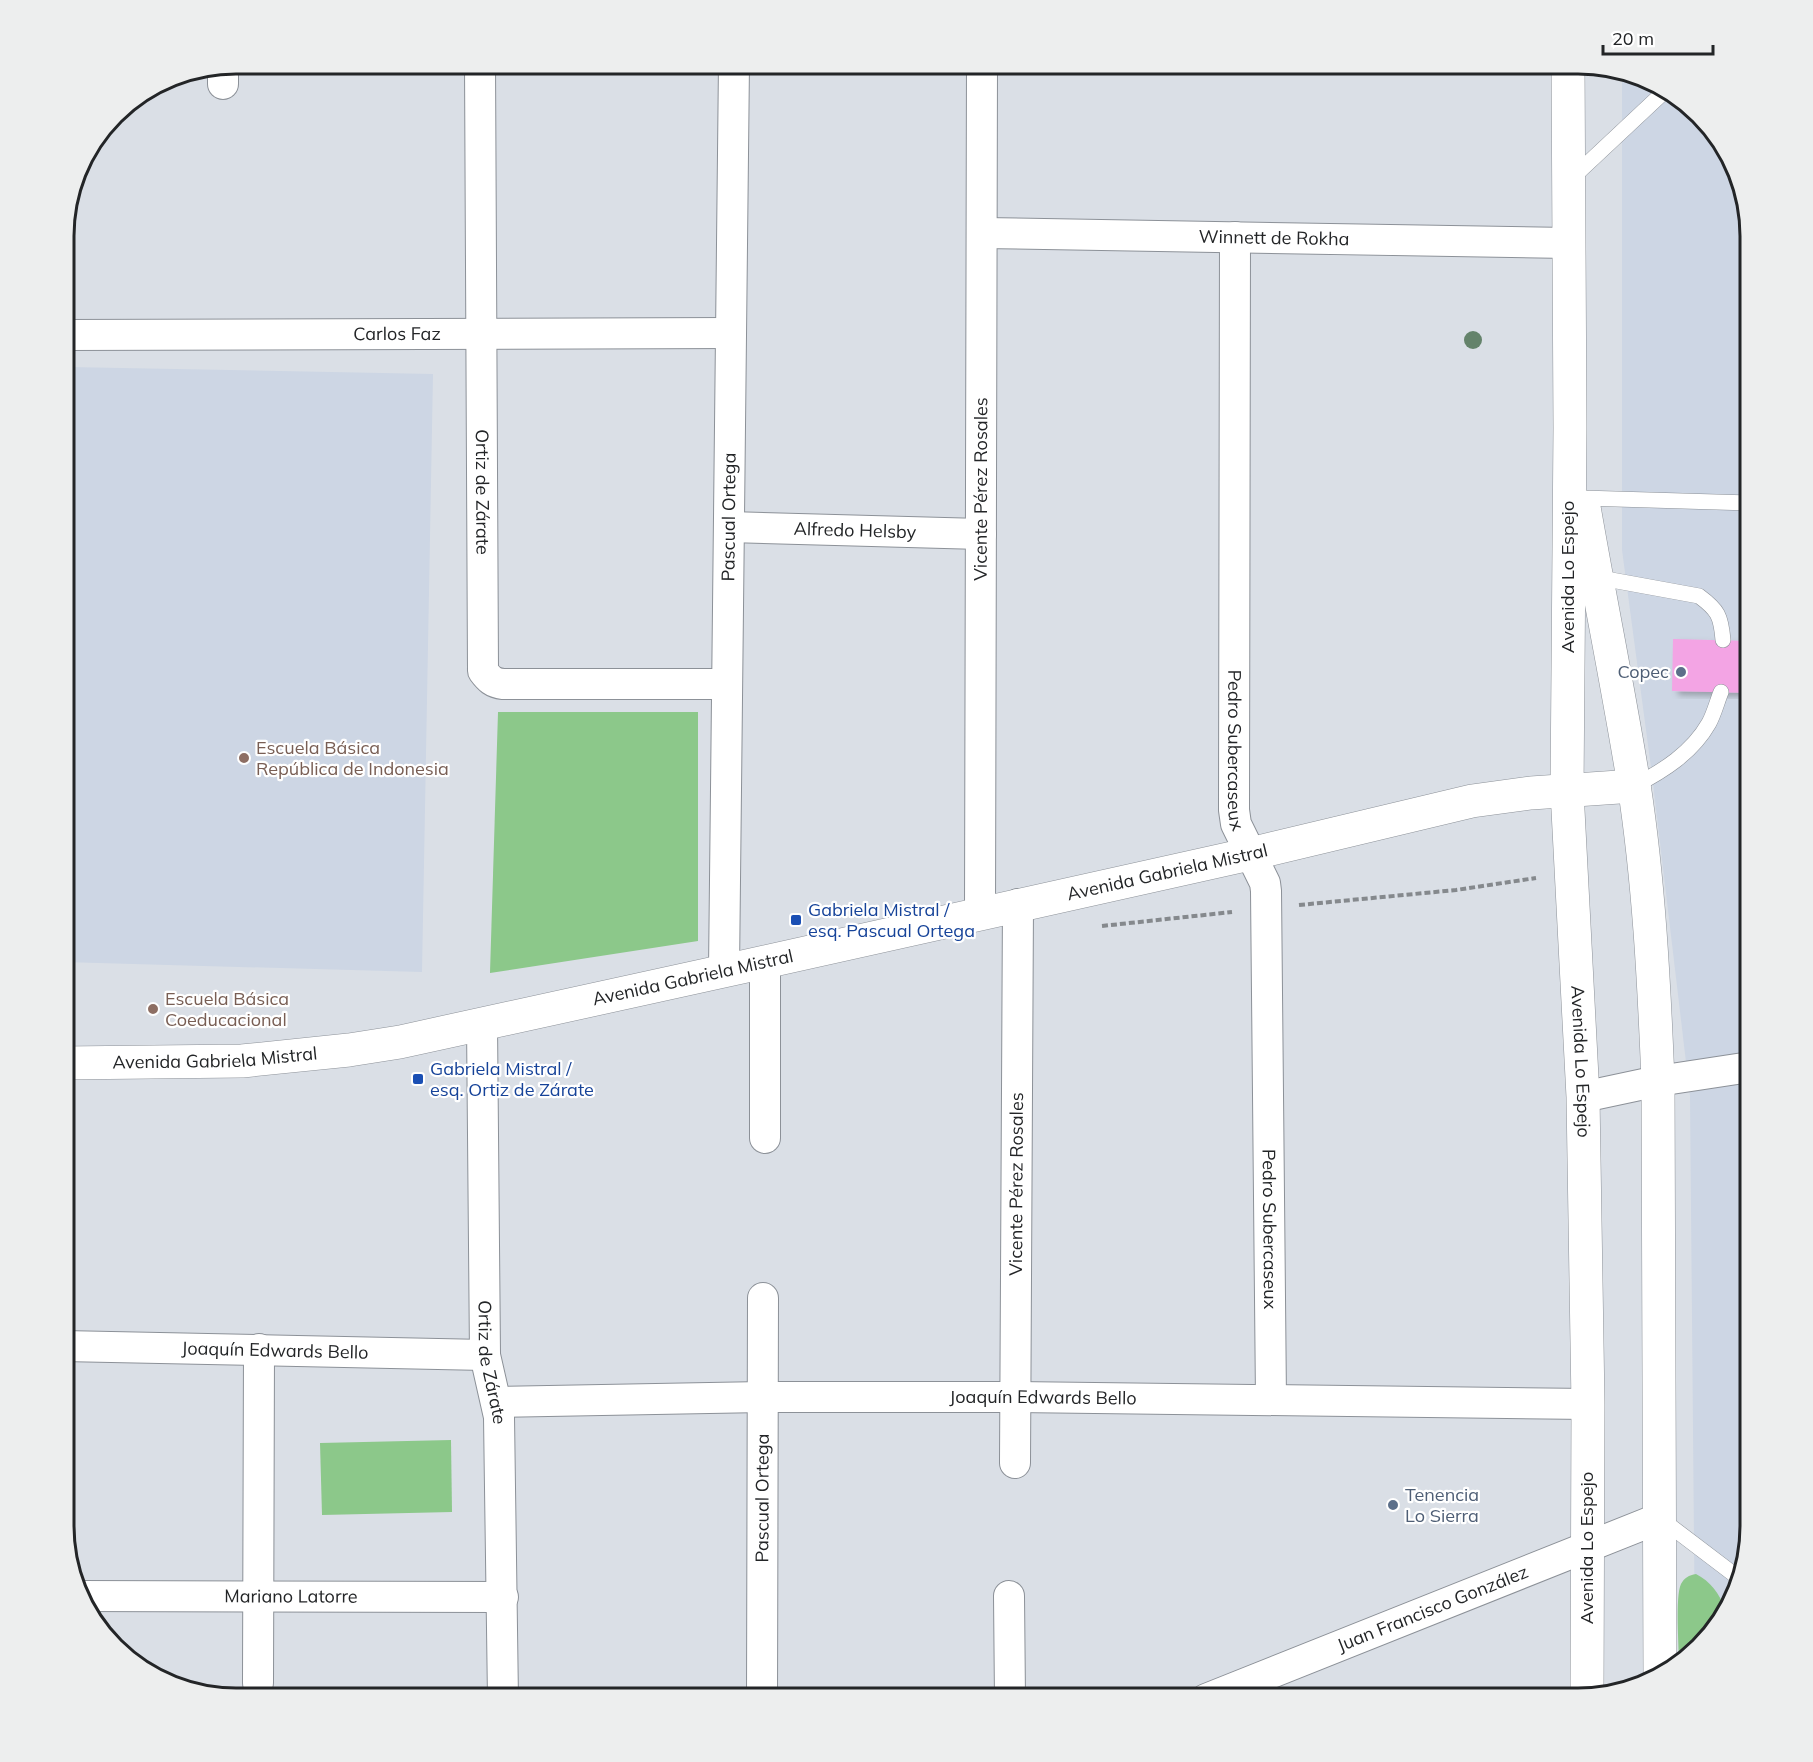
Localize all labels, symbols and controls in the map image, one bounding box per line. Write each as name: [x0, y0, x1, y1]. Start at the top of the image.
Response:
scale bar: [1603, 18, 1712, 56]
text: 20 m: [1612, 27, 1654, 50]
street label: Winnett de Rokha: [1198, 225, 1350, 250]
street label: Carlos Faz: [353, 322, 441, 345]
street label: Vicente Pérez Rosales: [969, 397, 992, 581]
street label: Ortiz de Zárate: [471, 429, 494, 555]
street label: Pascual Ortega: [716, 453, 741, 582]
street label: Avenida Lo Espejo: [1556, 501, 1579, 653]
street label: Alfredo Helsby: [793, 517, 917, 543]
place label: Copec: [1618, 660, 1669, 683]
marker: Copec: [1674, 665, 1688, 679]
street label: Pedro Subercaseux: [1223, 670, 1250, 835]
place label: Escuela Básica República de Indonesia: [256, 736, 449, 780]
marker: Escuela Básica República de Indonesia: [237, 751, 251, 765]
street label: Avenida Gabriela Mistral: [1065, 838, 1270, 905]
place label: Gabriela Mistral / esq. Pascual Ortega: [808, 898, 975, 942]
marker: Gabriela Mistral / esq. Pascual Ortega: [789, 913, 803, 927]
street label: Avenida Gabriela Mistral: [590, 944, 795, 1011]
street label: Avenida Lo Espejo: [1566, 985, 1596, 1138]
place label: Escuela Básica Coeducacional: [165, 987, 289, 1031]
marker: Escuela Básica Coeducacional: [146, 1002, 160, 1016]
street label: Avenida Gabriela Mistral: [112, 1041, 318, 1073]
place label: Gabriela Mistral / esq. Ortiz de Zárate: [430, 1057, 594, 1101]
marker: Gabriela Mistral / esq. Ortiz de Zárate: [411, 1072, 425, 1086]
street label: Vicente Pérez Rosales: [1004, 1092, 1028, 1276]
street label: Pedro Subercaseux: [1258, 1149, 1282, 1310]
street label: Ortiz de Zárate: [474, 1300, 511, 1424]
street label: Joaquín Edwards Bello: [181, 1336, 369, 1364]
street label: Joaquín Edwards Bello: [949, 1385, 1137, 1409]
street label: Pascual Ortega: [750, 1434, 774, 1562]
street label: Avenida Lo Espejo: [1575, 1472, 1598, 1624]
place label: Tenencia Lo Sierra: [1405, 1483, 1479, 1527]
marker: Tenencia Lo Sierra: [1386, 1498, 1400, 1512]
street label: Juan Francisco González: [1334, 1560, 1531, 1657]
street label: Mariano Latorre: [224, 1584, 358, 1608]

